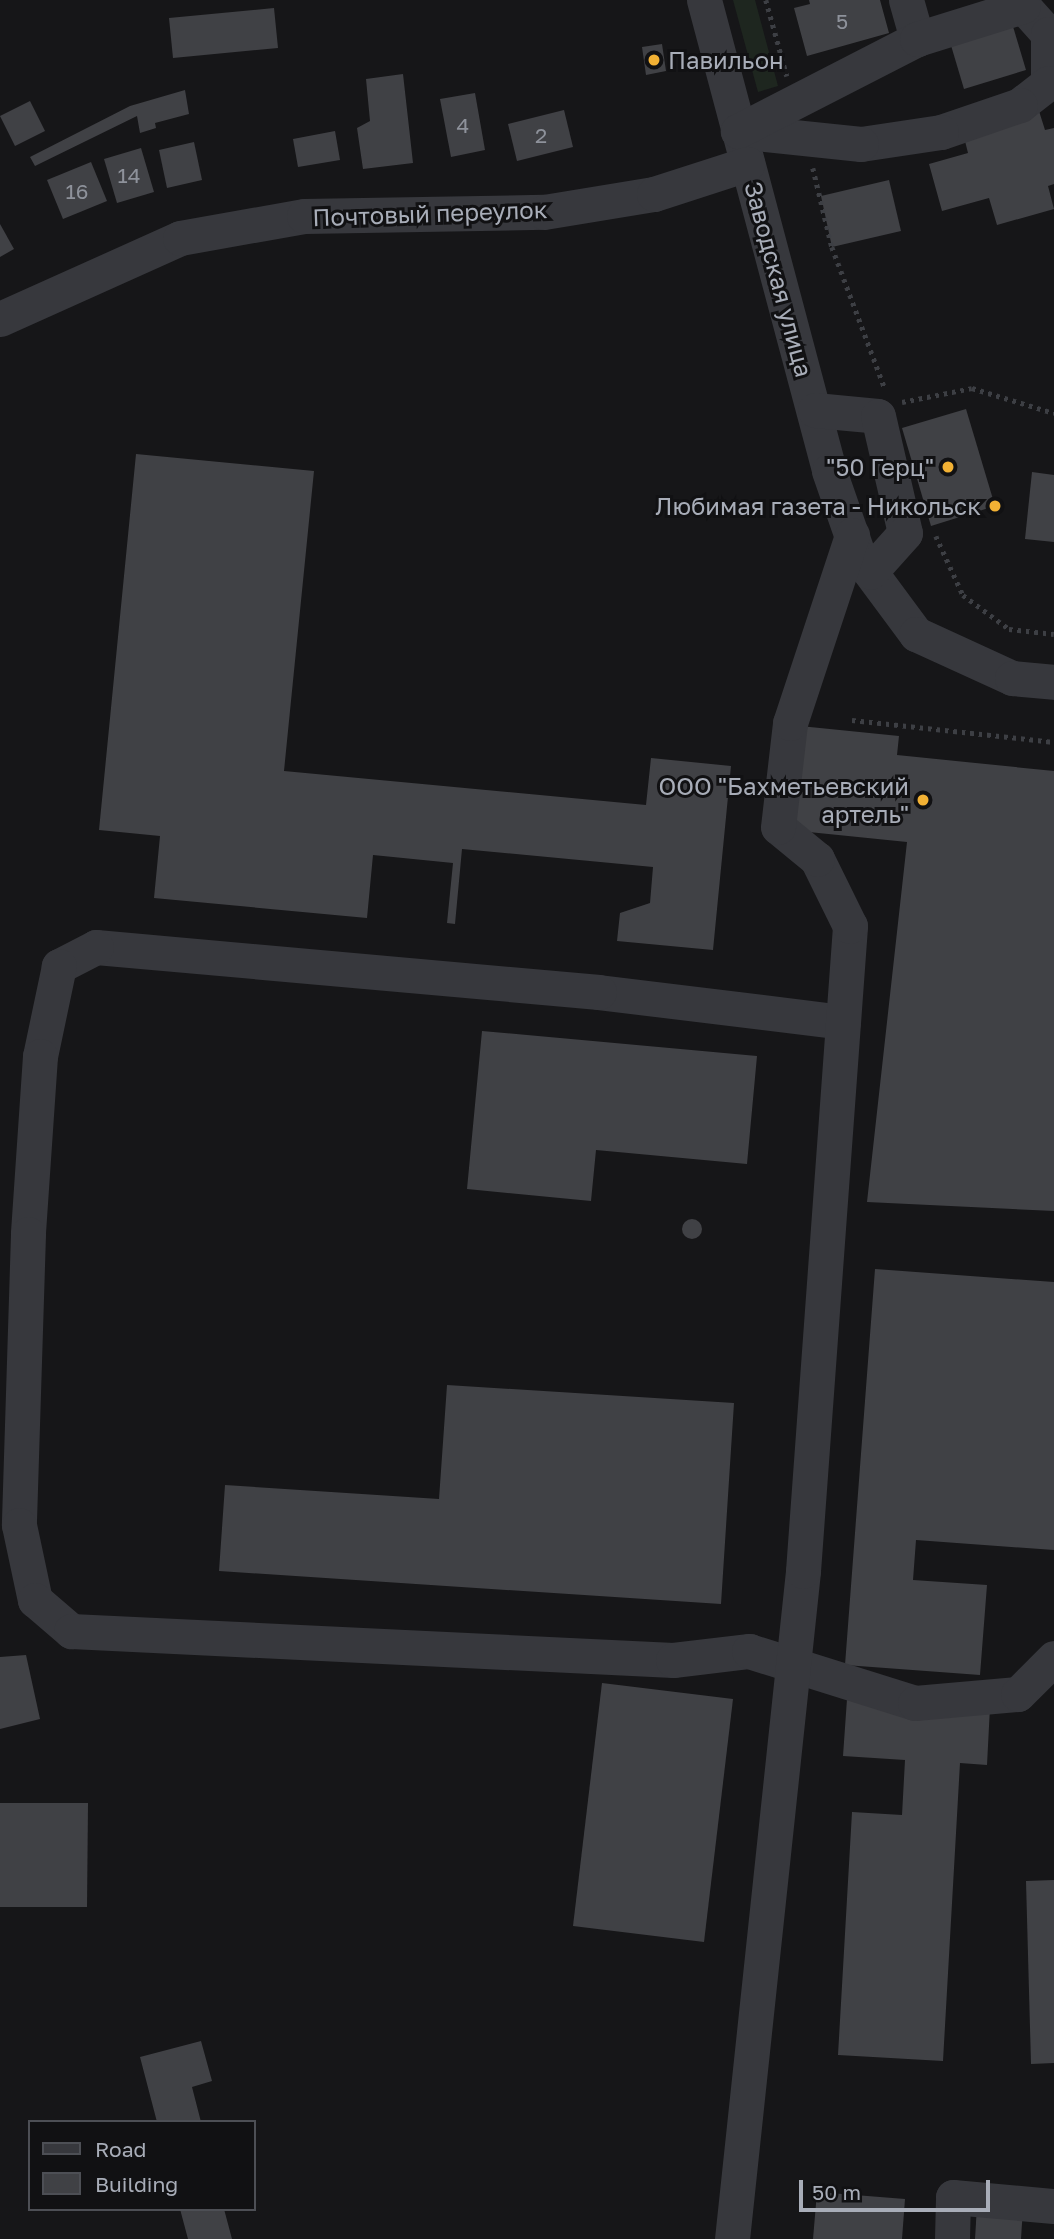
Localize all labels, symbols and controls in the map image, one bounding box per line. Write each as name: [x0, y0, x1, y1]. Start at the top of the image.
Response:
house number: 5: [836, 8, 848, 34]
place label: Павильон: [668, 46, 784, 74]
marker: Павильон: [646, 52, 662, 68]
house number: 4: [457, 112, 469, 138]
house number: 2: [535, 122, 547, 148]
house number: 14: [118, 162, 140, 188]
house number: 16: [66, 178, 88, 204]
street label: Заводская улица: [739, 178, 819, 380]
street label: Почтовый переулок: [312, 195, 548, 231]
place label: "50 Герц": [826, 453, 934, 481]
marker: "50 Герц": [940, 459, 956, 475]
place label: Любимая газета - Никольск: [655, 492, 981, 520]
marker: Любимая газета - Никольск: [987, 498, 1003, 514]
place label: ООО "Бахметьевский артель": [658, 772, 909, 828]
marker: ООО "Бахметьевский артель": [915, 792, 931, 808]
legend: [28, 2120, 256, 2211]
text: Road: [95, 2136, 146, 2162]
scale bar: [802, 2166, 993, 2210]
text: Building: [95, 2171, 178, 2197]
text: 50 m: [812, 2179, 861, 2205]

